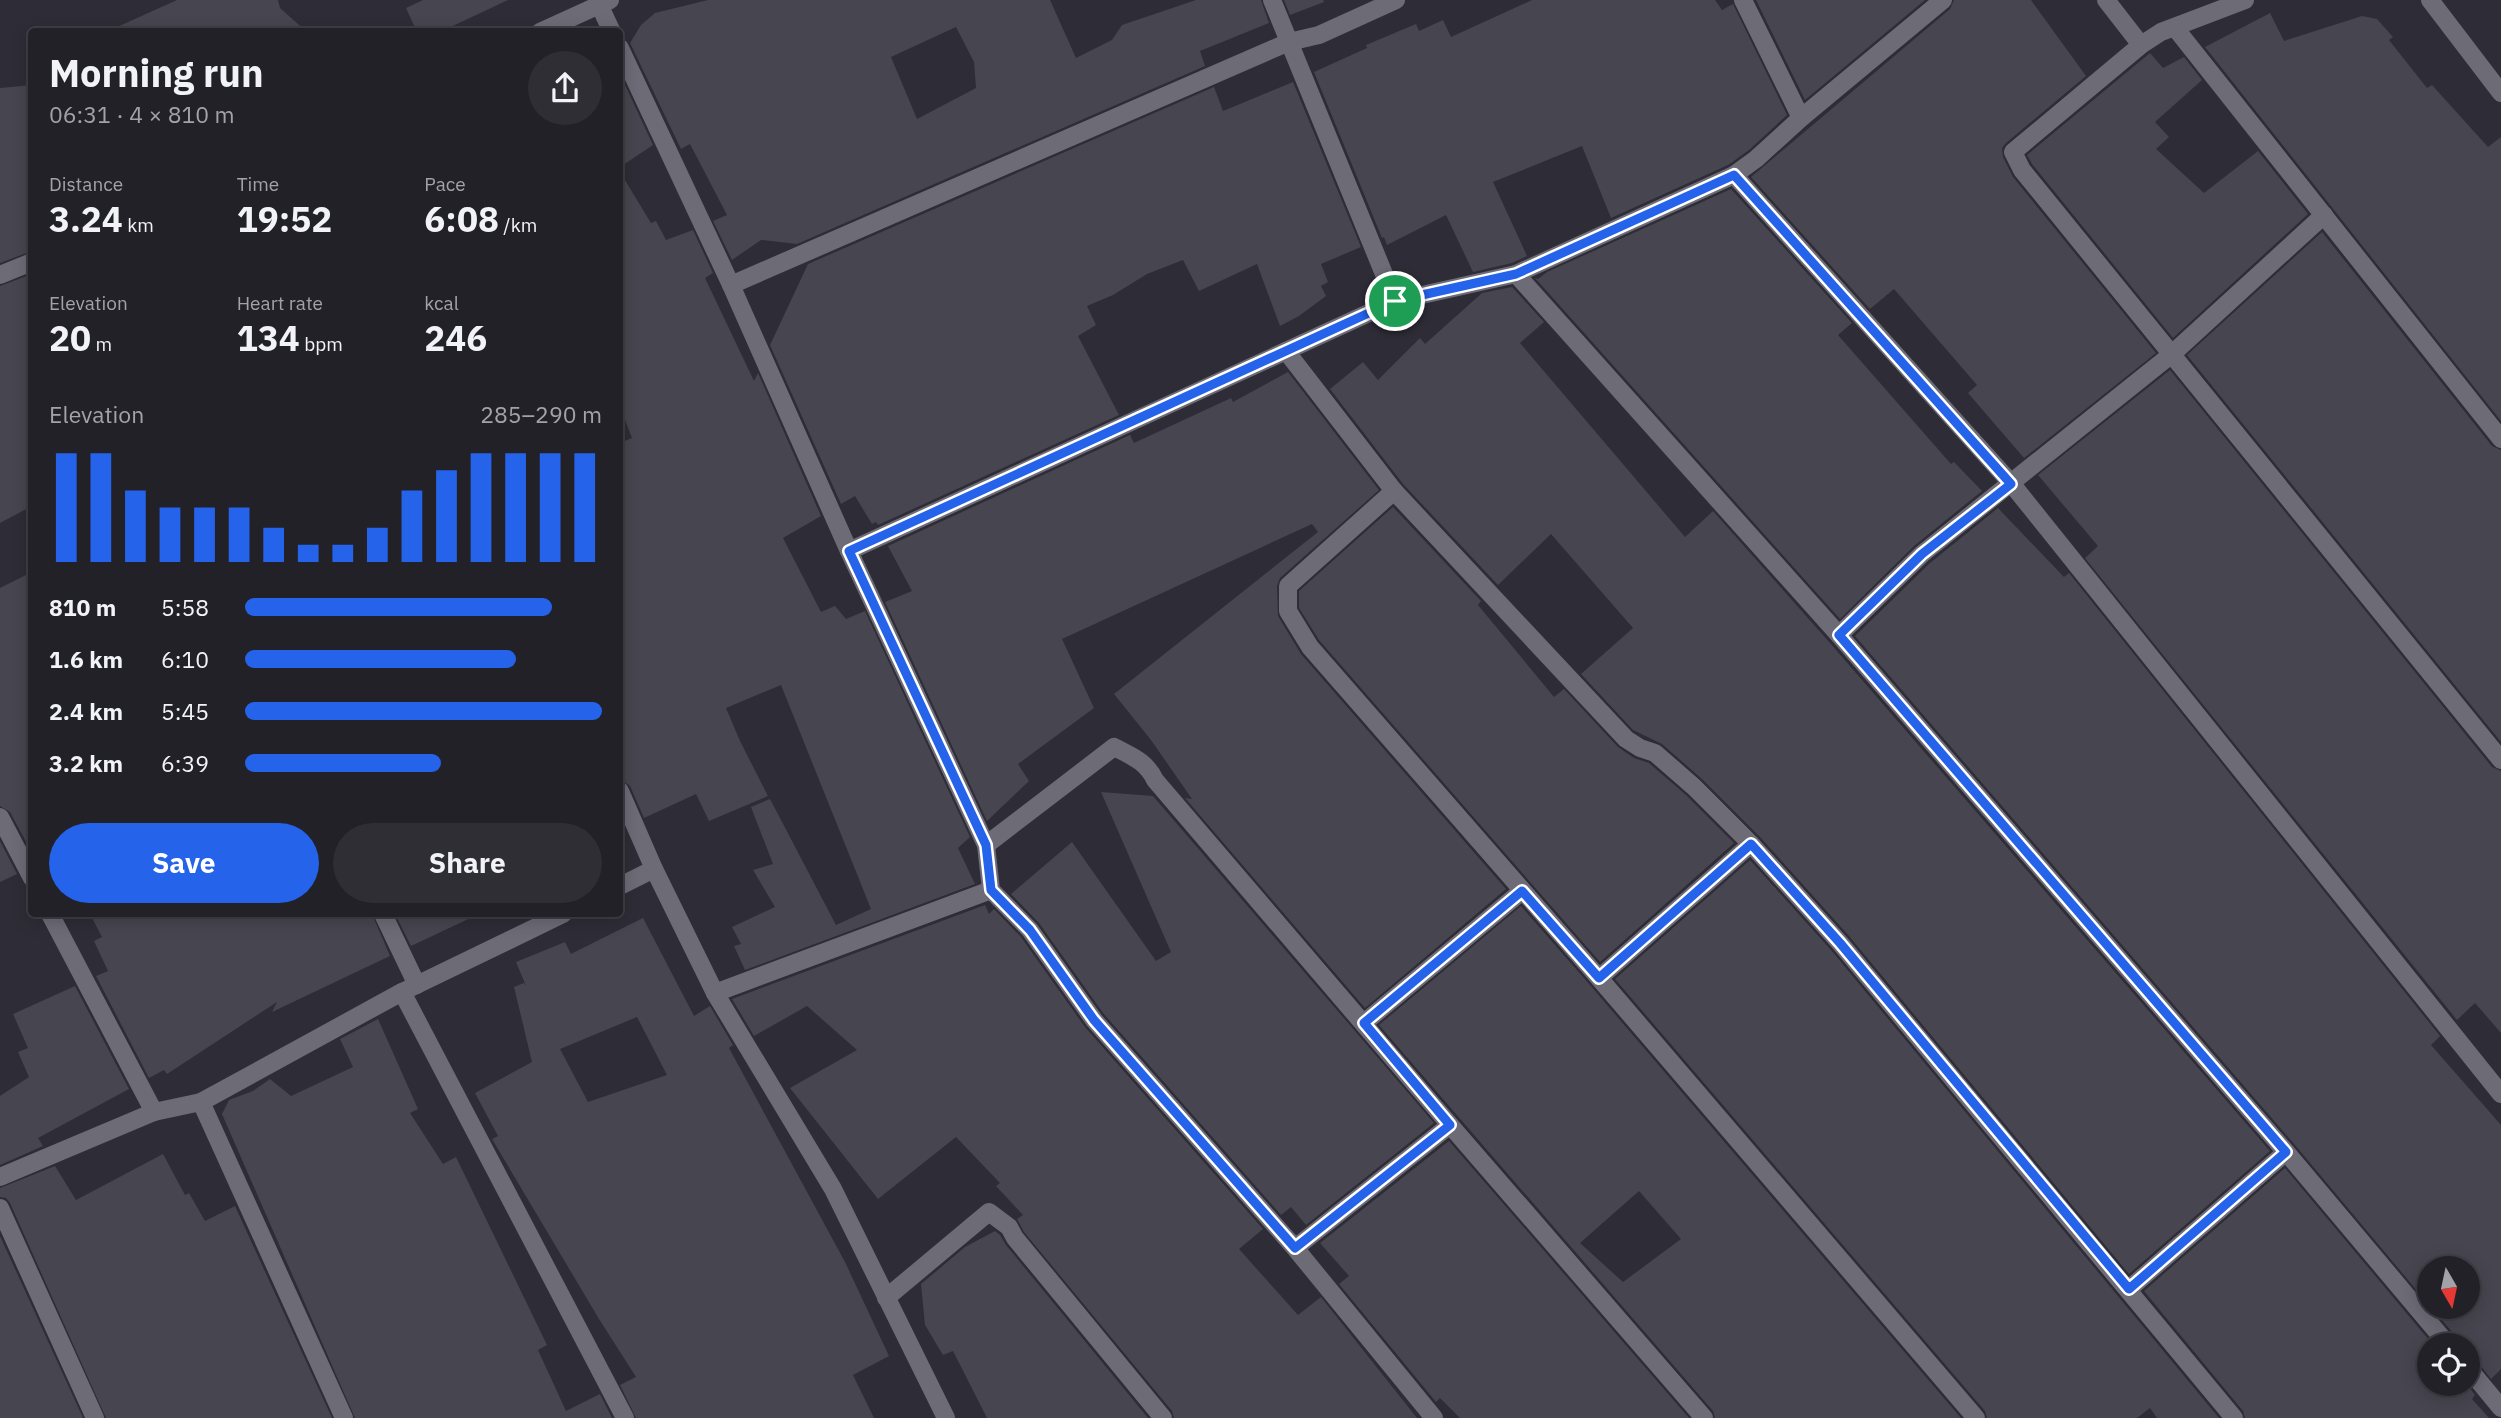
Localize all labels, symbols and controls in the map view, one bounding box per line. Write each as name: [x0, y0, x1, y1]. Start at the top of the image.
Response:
text: Morning run: [49, 48, 264, 97]
button: share: [528, 51, 602, 125]
text: 06:31 · 4 × 810 m: [49, 99, 235, 129]
text: Distance: [49, 172, 123, 196]
text: Time: [237, 172, 279, 196]
text: Pace: [424, 172, 466, 196]
text: 3.24: [49, 196, 123, 242]
text: 19:52: [237, 196, 332, 242]
text: 6:08: [424, 196, 499, 242]
text: km: [123, 213, 154, 237]
text: /km: [499, 213, 537, 237]
pin: [1365, 271, 1425, 331]
icon: arrive: [1376, 282, 1414, 320]
text: Elevation: [49, 291, 128, 315]
text: Heart rate: [237, 291, 323, 315]
text: kcal: [424, 291, 459, 315]
text: 20: [49, 315, 91, 361]
text: 134: [237, 315, 300, 361]
text: 246: [424, 315, 487, 361]
text: m: [91, 332, 112, 356]
text: bpm: [300, 332, 343, 356]
text: Elevation: [49, 399, 144, 429]
text: 285–290 m: [480, 399, 602, 429]
text: 810 m: [49, 592, 116, 622]
text: 5:58: [161, 592, 209, 622]
text: 1.6 km: [49, 644, 123, 674]
text: 6:10: [161, 644, 209, 674]
text: 2.4 km: [49, 696, 123, 726]
text: 5:45: [161, 696, 209, 726]
text: 3.2 km: [49, 748, 123, 778]
text: 6:39: [161, 748, 209, 778]
button: Save: [49, 823, 319, 903]
button: Share: [333, 823, 602, 903]
north arrow: [2417, 1256, 2480, 1320]
map controls: [2417, 1256, 2480, 1396]
button: locate: [2417, 1333, 2480, 1396]

